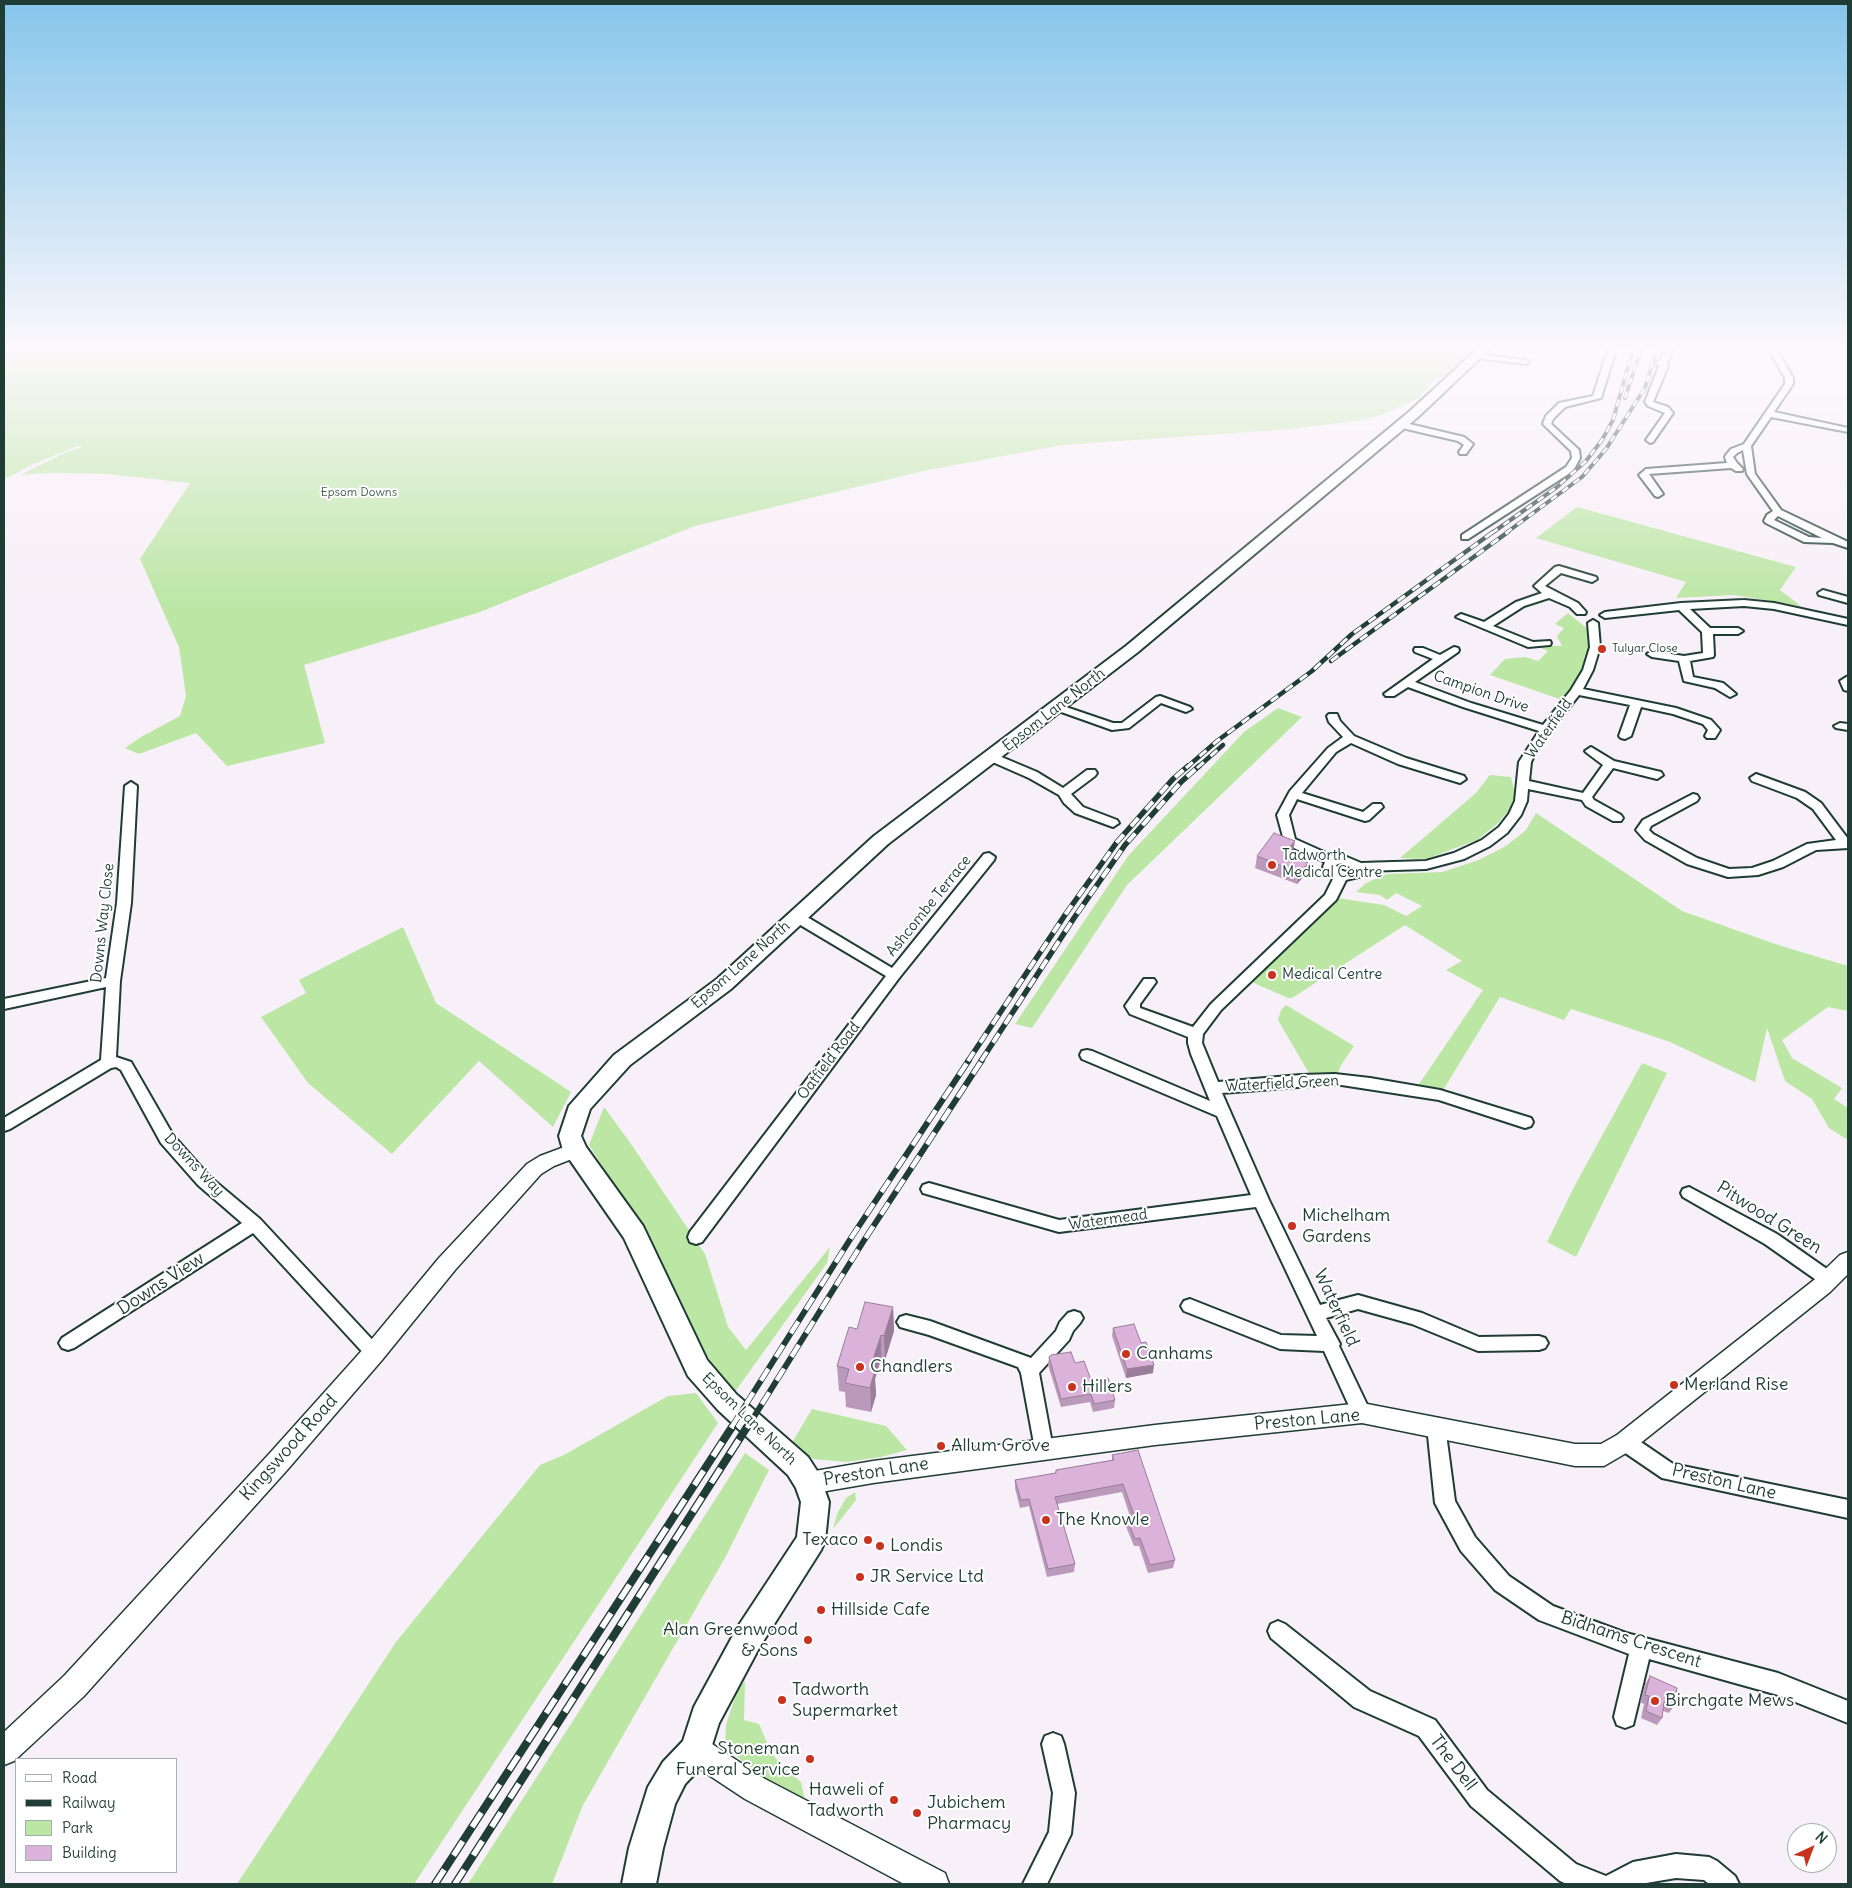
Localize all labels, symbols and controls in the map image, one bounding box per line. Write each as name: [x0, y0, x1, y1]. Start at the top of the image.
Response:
park label: Epsom Downs: [321, 486, 397, 500]
place label: Tulyar Close: [1612, 642, 1678, 656]
marker: Tulyar Close: [1596, 643, 1608, 655]
street label: Epsom Lane North: [999, 665, 1109, 755]
street label: Campion Drive: [1431, 667, 1531, 717]
street label: Waterfield: [1522, 695, 1576, 763]
place label: Tadworth Medical Centre: [1282, 847, 1382, 882]
street label: Ashcombe Terrace: [883, 852, 975, 960]
marker: Tadworth Medical Centre: [1266, 859, 1278, 871]
street label: Downs Way Close: [88, 862, 118, 984]
street label: Epsom Lane North: [688, 917, 794, 1013]
place label: Medical Centre: [1282, 966, 1382, 984]
marker: Medical Centre: [1266, 969, 1278, 981]
street label: Oatfield Road: [794, 1019, 864, 1103]
street label: Waterfield Green: [1224, 1072, 1340, 1096]
street label: Downs Way: [160, 1130, 228, 1200]
street label: Pitwood Green: [1712, 1177, 1826, 1259]
place label: Michelham Gardens: [1302, 1205, 1390, 1248]
street label: Watermead: [1067, 1206, 1149, 1234]
marker: Michelham Gardens: [1286, 1220, 1298, 1232]
street label: Downs View: [114, 1248, 208, 1320]
street label: Waterfield: [1309, 1266, 1363, 1350]
place label: Canhams: [1136, 1343, 1213, 1365]
marker: Canhams: [1120, 1348, 1132, 1360]
place label: Chandlers: [870, 1356, 953, 1378]
marker: Chandlers: [854, 1361, 866, 1373]
street label: Epsom Lane North: [698, 1369, 800, 1469]
place label: Merland Rise: [1684, 1374, 1788, 1396]
place label: Hillers: [1082, 1376, 1132, 1398]
marker: Merland Rise: [1668, 1379, 1680, 1391]
marker: Hillers: [1066, 1381, 1078, 1393]
street label: Kingswood Road: [236, 1391, 342, 1505]
street label: Preston Lane: [1253, 1405, 1361, 1435]
place label: Allum Grove: [951, 1435, 1050, 1457]
marker: Allum Grove: [935, 1440, 947, 1452]
street label: Preston Lane: [822, 1453, 930, 1491]
street label: Preston Lane: [1670, 1460, 1778, 1504]
place label: The Knowle: [1056, 1509, 1149, 1531]
marker: The Knowle: [1040, 1514, 1052, 1526]
place label: Texaco: [802, 1529, 858, 1551]
marker: Texaco: [862, 1534, 874, 1546]
place label: Londis: [890, 1535, 943, 1557]
marker: Londis: [874, 1540, 886, 1552]
place label: JR Service Ltd: [870, 1566, 984, 1588]
marker: JR Service Ltd: [854, 1571, 866, 1583]
place label: Hillside Cafe: [831, 1599, 930, 1621]
marker: Hillside Cafe: [815, 1604, 827, 1616]
street label: Bidhams Crescent: [1558, 1607, 1704, 1673]
place label: Alan Greenwood & Sons: [663, 1619, 798, 1662]
marker: Alan Greenwood & Sons: [802, 1634, 814, 1646]
place label: Tadworth Supermarket: [792, 1679, 898, 1722]
place label: Birchgate Mews: [1665, 1690, 1794, 1712]
marker: Tadworth Supermarket: [776, 1694, 788, 1706]
marker: Birchgate Mews: [1649, 1695, 1661, 1707]
street label: The Dell: [1425, 1731, 1481, 1795]
place label: Stoneman Funeral Service: [676, 1738, 800, 1780]
marker: Stoneman Funeral Service: [804, 1753, 816, 1765]
legend: [15, 1758, 178, 1873]
text: Road: [62, 1768, 97, 1787]
place label: Haweli of Tadworth: [807, 1779, 884, 1822]
place label: Jubichem Pharmacy: [927, 1792, 1011, 1835]
text: Railway: [62, 1793, 116, 1812]
marker: Haweli of Tadworth: [888, 1794, 900, 1806]
marker: Jubichem Pharmacy: [911, 1807, 923, 1819]
text: Park: [62, 1818, 93, 1837]
north arrow: [1787, 1823, 1837, 1873]
text: N: [1812, 1828, 1831, 1848]
text: Building: [62, 1843, 117, 1862]

